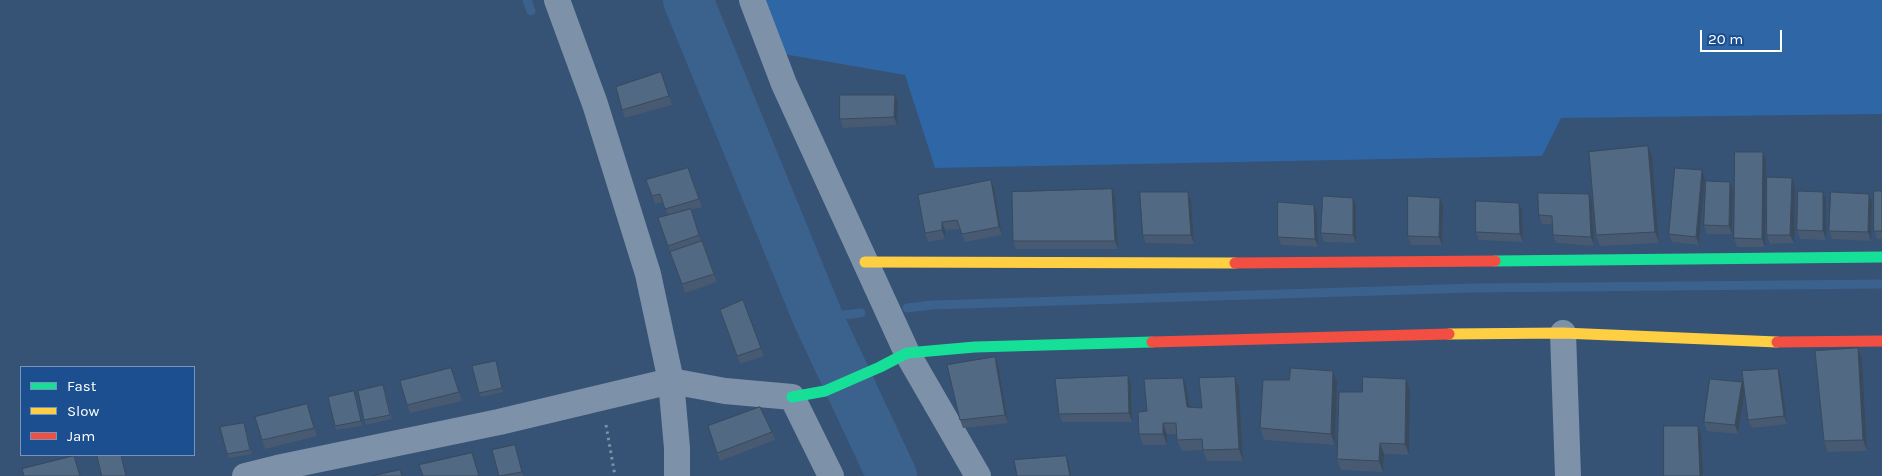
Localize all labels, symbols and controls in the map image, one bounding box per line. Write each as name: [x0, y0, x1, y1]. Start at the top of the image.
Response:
scale bar: [1702, 20, 1784, 52]
text: 20 m: [1708, 30, 1743, 48]
legend: [20, 366, 195, 456]
text: Fast: [67, 377, 96, 395]
text: Slow: [67, 402, 99, 420]
text: Jam: [67, 427, 95, 445]

